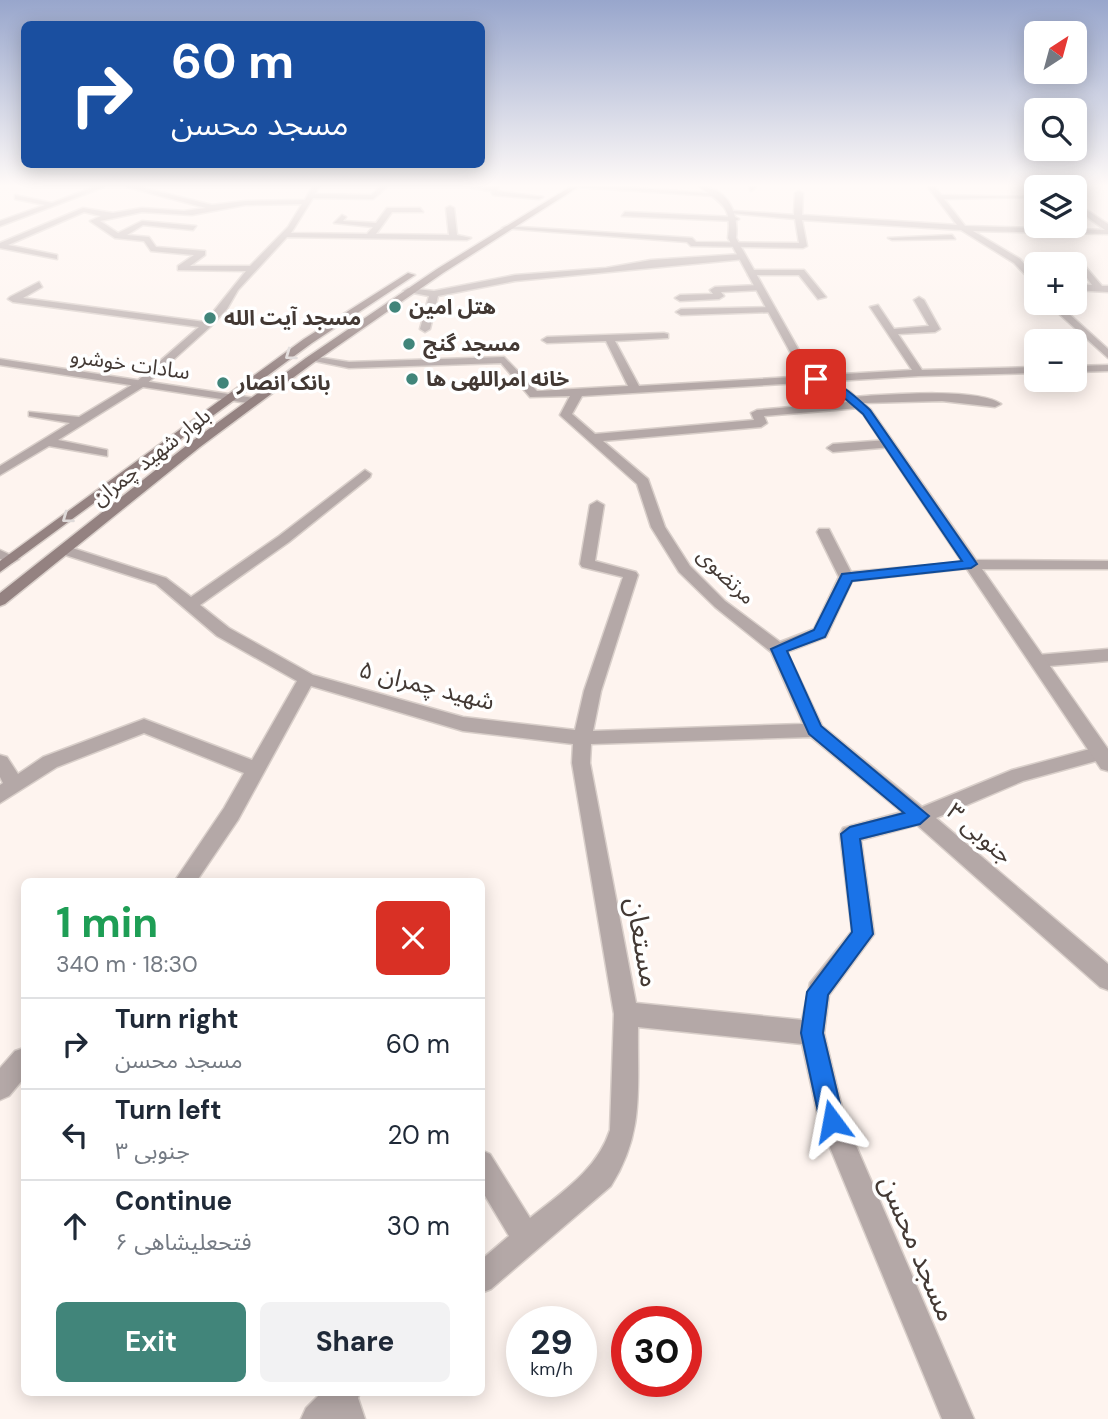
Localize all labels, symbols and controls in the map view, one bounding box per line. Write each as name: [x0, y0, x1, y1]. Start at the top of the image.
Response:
north arrow: [1024, 21, 1087, 84]
map controls: [1024, 21, 1087, 392]
text: 60 m: [171, 29, 294, 93]
icon: right: [56, 49, 147, 140]
button: search: [1024, 98, 1087, 161]
text: مسجد محسن: [171, 103, 349, 145]
button: layers: [1024, 175, 1087, 238]
button: +: [1024, 252, 1087, 315]
place label: هتل امین: [409, 293, 496, 321]
marker: هتل امین: [387, 299, 403, 315]
place label: مسجد آیت الله: [224, 304, 361, 332]
marker: مسجد آیت الله: [202, 310, 218, 326]
button: −: [1024, 329, 1087, 392]
place label: مسجد گنج: [423, 330, 520, 359]
marker: مسجد گنج: [401, 336, 417, 352]
street label: سادات خوشرو: [68, 342, 192, 386]
one-way arrow: [285, 347, 298, 359]
pin: [786, 349, 846, 409]
icon: arrive: [797, 360, 835, 398]
place label: خانه امراللهی ها: [426, 365, 569, 393]
place label: بانک انصار: [236, 369, 331, 397]
marker: خانه امراللهی ها: [404, 371, 420, 387]
marker: بانک انصار: [215, 375, 231, 391]
street label: بلوار شهید چمران: [86, 402, 216, 512]
one-way arrow: [62, 510, 75, 523]
street label: مرتضوی: [691, 541, 761, 611]
street label: شهید چمران ۵: [356, 653, 498, 717]
street label: ۳ جنوبی: [940, 796, 1020, 870]
street label: مستعان: [617, 894, 669, 990]
text: 1 min: [56, 895, 158, 950]
button: close: [376, 901, 450, 975]
text: 340 m · 18:30: [56, 949, 198, 979]
text: Turn right: [115, 1002, 239, 1036]
icon: right: [56, 1025, 94, 1063]
text: 60 m: [386, 1027, 450, 1061]
text: مسجد محسن: [115, 1045, 243, 1075]
position arrow: [795, 1084, 869, 1158]
text: Turn left: [115, 1093, 222, 1127]
icon: left: [56, 1116, 94, 1154]
text: 20 m: [387, 1118, 450, 1152]
text: ۳ جنوبی: [115, 1136, 190, 1166]
street label: مسجد محسن: [871, 1169, 965, 1327]
text: Continue: [115, 1184, 232, 1218]
icon: ahead: [56, 1207, 94, 1245]
text: 30 m: [387, 1209, 450, 1243]
text: فتحعلیشاهی ۶: [115, 1227, 252, 1257]
button: Exit: [56, 1302, 246, 1382]
button: Share: [260, 1302, 450, 1382]
speed limit sign: 30: [611, 1306, 702, 1397]
text: 29: [530, 1319, 573, 1365]
text: km/h: [530, 1357, 573, 1381]

